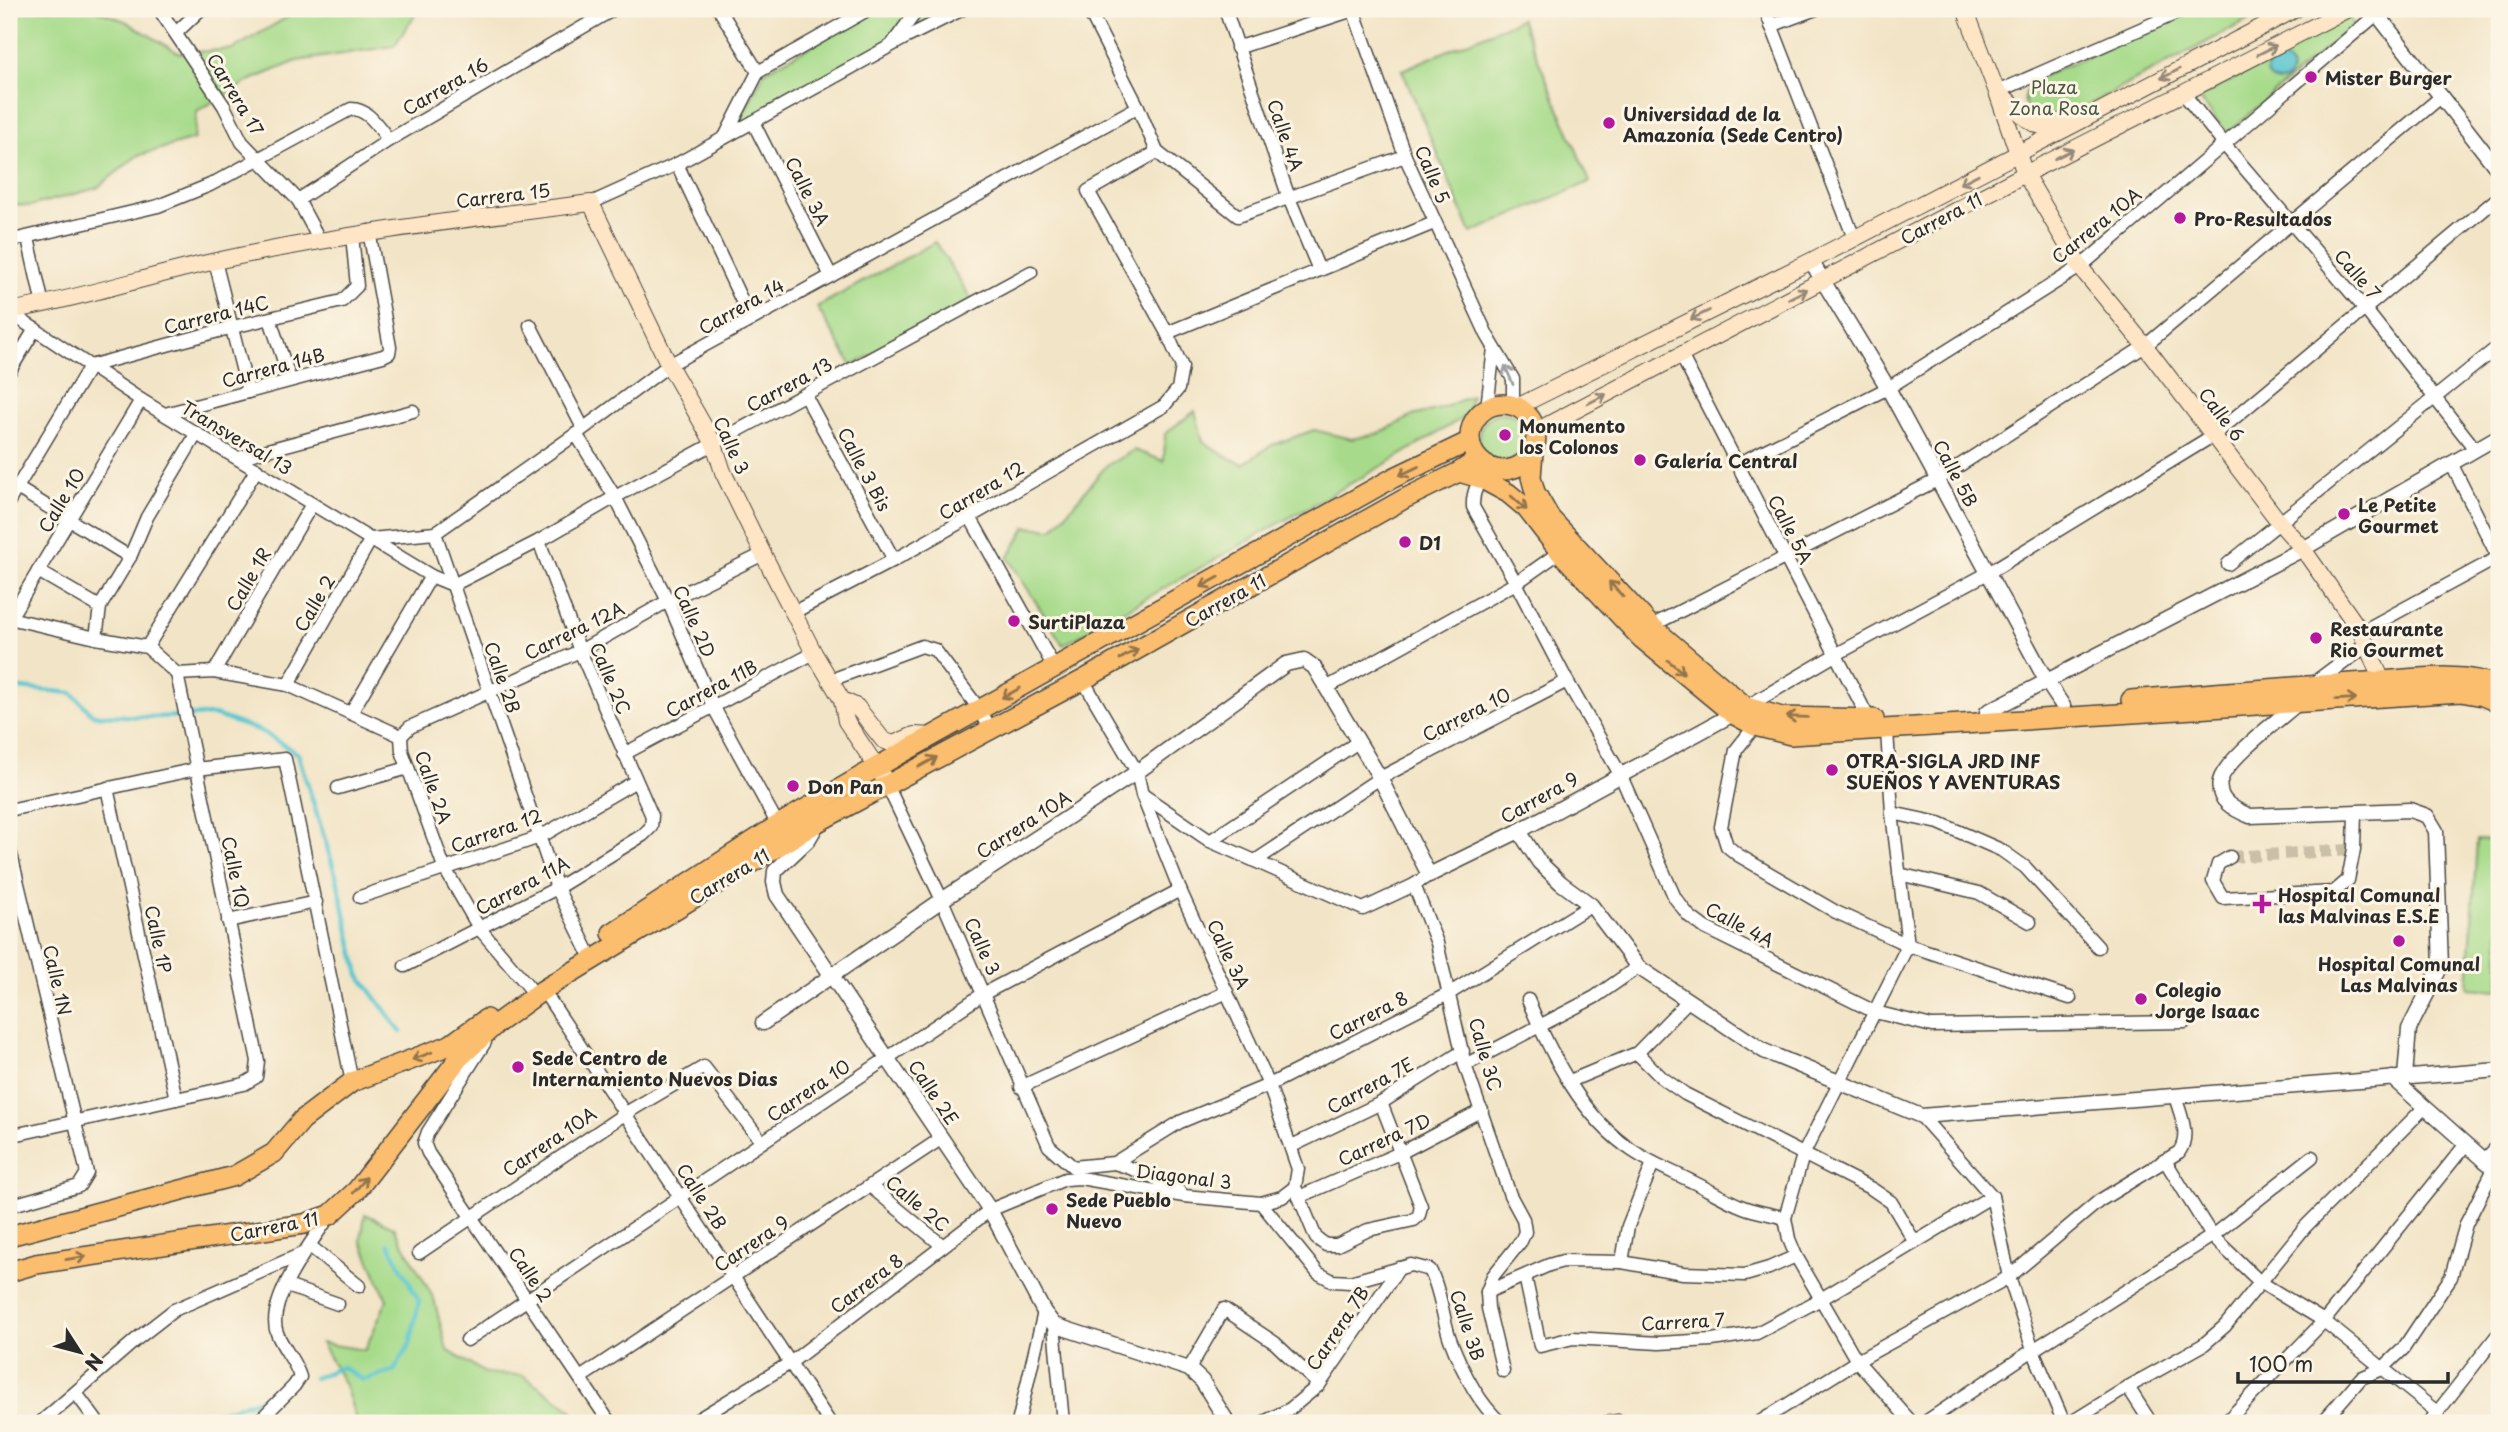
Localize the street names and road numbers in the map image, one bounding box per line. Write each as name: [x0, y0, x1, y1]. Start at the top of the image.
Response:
street label: Carrera 17: [201, 48, 271, 141]
street label: Carrera 16: [397, 51, 493, 121]
street label: Calle 4A: [1261, 95, 1311, 175]
street label: Calle 5: [1409, 141, 1457, 207]
street label: Calle 3A: [779, 152, 837, 230]
street label: Carrera 15: [454, 176, 552, 214]
street label: Carrera 10A: [2045, 180, 2147, 270]
street label: Carrera 11: [1895, 185, 1987, 251]
street label: Calle 7: [2328, 243, 2388, 305]
street label: Carrera 14: [693, 271, 789, 341]
street label: Carrera 14C: [161, 288, 271, 340]
street label: Carrera 14B: [219, 340, 327, 394]
street label: Carrera 13: [741, 350, 837, 418]
street label: Calle 6: [2193, 381, 2251, 447]
street label: Transversal 13: [176, 393, 298, 481]
street label: Calle 3: [707, 412, 757, 478]
street label: Calle 3 Bis: [832, 422, 898, 516]
street label: Calle 5B: [1927, 435, 1985, 511]
street label: Carrera 12: [933, 454, 1029, 526]
street label: Calle 1O: [31, 462, 91, 538]
street label: Calle 5A: [1762, 490, 1820, 569]
street label: Calle 1R: [219, 542, 277, 616]
street label: Carrera 11: [1179, 567, 1271, 633]
street label: Calle 2: [287, 570, 341, 636]
street label: Calle 2D: [667, 581, 723, 661]
street label: Carrera 12A: [519, 594, 629, 666]
street label: Calle 2B: [478, 638, 528, 716]
street label: Calle 2C: [584, 638, 638, 718]
street label: Carrera 11B: [660, 652, 762, 724]
street label: Carrera 10: [1417, 680, 1515, 748]
street label: Calle 2A: [409, 747, 459, 828]
street label: Carrera 9: [1495, 765, 1583, 829]
street label: Carrera 10A: [970, 783, 1076, 865]
street label: Carrera 12: [447, 801, 545, 859]
street label: Calle 1Q: [215, 834, 257, 910]
street label: Carrera 11: [684, 841, 774, 911]
street label: Carrera 11A: [470, 849, 574, 921]
street label: Calle 4A: [1701, 895, 1779, 953]
street label: Calle 1P: [139, 903, 179, 975]
street label: Calle 3: [958, 913, 1008, 979]
street label: Calle 3A: [1201, 915, 1257, 993]
street label: Calle 1N: [37, 942, 79, 1018]
street label: Carrera 8: [1324, 984, 1412, 1046]
street label: Calle 3C: [1463, 1014, 1509, 1094]
street label: Carrera 7E: [1322, 1050, 1418, 1120]
street label: Carrera 10: [761, 1052, 855, 1128]
street label: Calle 2E: [902, 1054, 966, 1130]
street label: Carrera 10A: [497, 1100, 601, 1182]
street label: Carrera 7D: [1333, 1106, 1435, 1172]
street label: Diagonal 3: [1135, 1157, 1233, 1195]
street label: Calle 2B: [670, 1158, 734, 1234]
street label: Calle 2C: [880, 1168, 956, 1238]
street label: Carrera 11: [228, 1204, 320, 1248]
street label: Carrera 9: [708, 1208, 794, 1278]
street label: Calle 2: [503, 1241, 559, 1307]
street label: Carrera 8: [824, 1246, 908, 1320]
street label: Carrera 7B: [1299, 1280, 1375, 1376]
street label: Calle 3B: [1444, 1286, 1492, 1364]
street label: Carrera 7: [1640, 1305, 1726, 1337]

